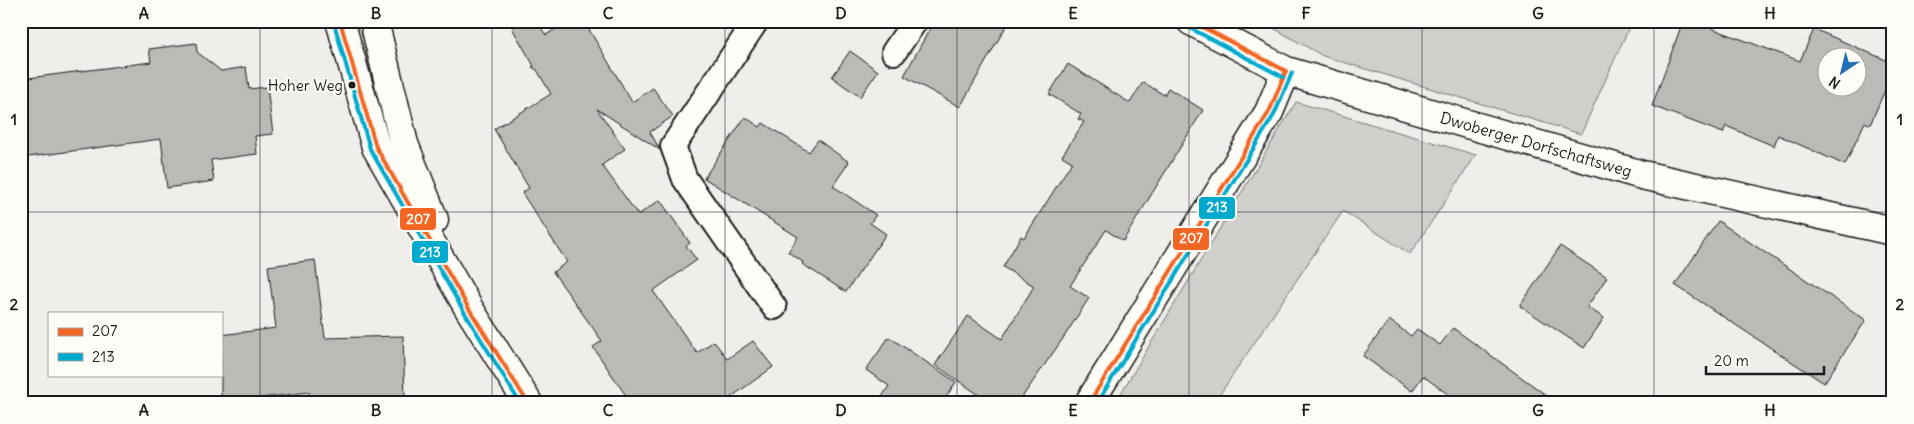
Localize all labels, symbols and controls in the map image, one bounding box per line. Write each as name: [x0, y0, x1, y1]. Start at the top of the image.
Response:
text: A: [139, 3, 149, 23]
text: B: [371, 3, 382, 23]
text: C: [603, 3, 614, 23]
text: D: [835, 3, 847, 23]
text: E: [1068, 3, 1078, 23]
text: F: [1301, 3, 1311, 23]
text: G: [1532, 3, 1544, 23]
text: H: [1764, 3, 1776, 23]
north arrow: [1816, 48, 1866, 98]
text: N: [1825, 72, 1844, 93]
place label: Hoher Weg: [268, 76, 343, 95]
marker: Hoher Weg: [347, 80, 357, 90]
street label: Dwoberger Dorfschaftsweg: [1438, 107, 1634, 181]
text: 1: [11, 109, 17, 129]
text: 1: [1897, 109, 1903, 129]
line badge: 213: [1198, 196, 1236, 220]
text: 213: [1206, 198, 1228, 216]
line badge: 207: [399, 207, 437, 231]
text: 207: [406, 210, 430, 228]
line badge: 207: [1172, 227, 1210, 251]
text: 207: [1179, 229, 1203, 247]
line badge: 213: [411, 240, 449, 264]
text: 213: [419, 243, 441, 261]
text: 2: [10, 294, 19, 314]
text: 2: [1896, 294, 1905, 314]
legend: [48, 312, 222, 376]
text: 207: [92, 321, 117, 340]
scale bar: [1706, 344, 1824, 376]
text: 213: [92, 347, 115, 366]
text: 20 m: [1714, 351, 1749, 370]
text: A: [139, 400, 149, 420]
text: B: [371, 400, 382, 420]
text: C: [603, 400, 614, 420]
text: D: [835, 400, 847, 420]
text: E: [1068, 400, 1078, 420]
text: F: [1301, 400, 1311, 420]
text: G: [1532, 400, 1544, 420]
text: H: [1764, 400, 1776, 420]

